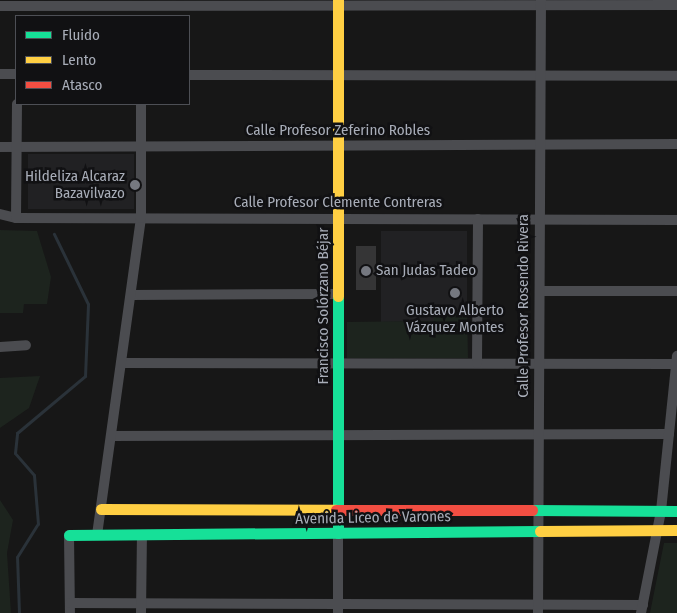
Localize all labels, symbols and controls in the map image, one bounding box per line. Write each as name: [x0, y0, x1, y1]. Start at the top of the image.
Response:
legend: [15, 15, 190, 105]
text: Fluido: [62, 26, 100, 44]
text: Lento: [62, 51, 96, 69]
text: Atasco: [62, 76, 102, 94]
street label: Calle Profesor Zeferino Robles: [246, 122, 430, 140]
place label: Hildeliza Alcaraz Bazavilvazo: [25, 167, 125, 202]
marker: Hildeliza Alcaraz Bazavilvazo: [129, 179, 141, 191]
street label: Calle Profesor Clemente Contreras: [234, 194, 442, 212]
street label: Calle Profesor Rosendo Rivera: [515, 214, 533, 398]
street label: Francisco Solórzano Béjar: [315, 228, 333, 384]
place label: San Judas Tadeo: [376, 262, 476, 280]
marker: San Judas Tadeo: [360, 265, 372, 277]
marker: Gustavo Alberto Vázquez Montes: [449, 287, 461, 299]
place label: Gustavo Alberto Vázquez Montes: [406, 301, 504, 336]
street label: Avenida Liceo de Varones: [295, 508, 451, 528]

